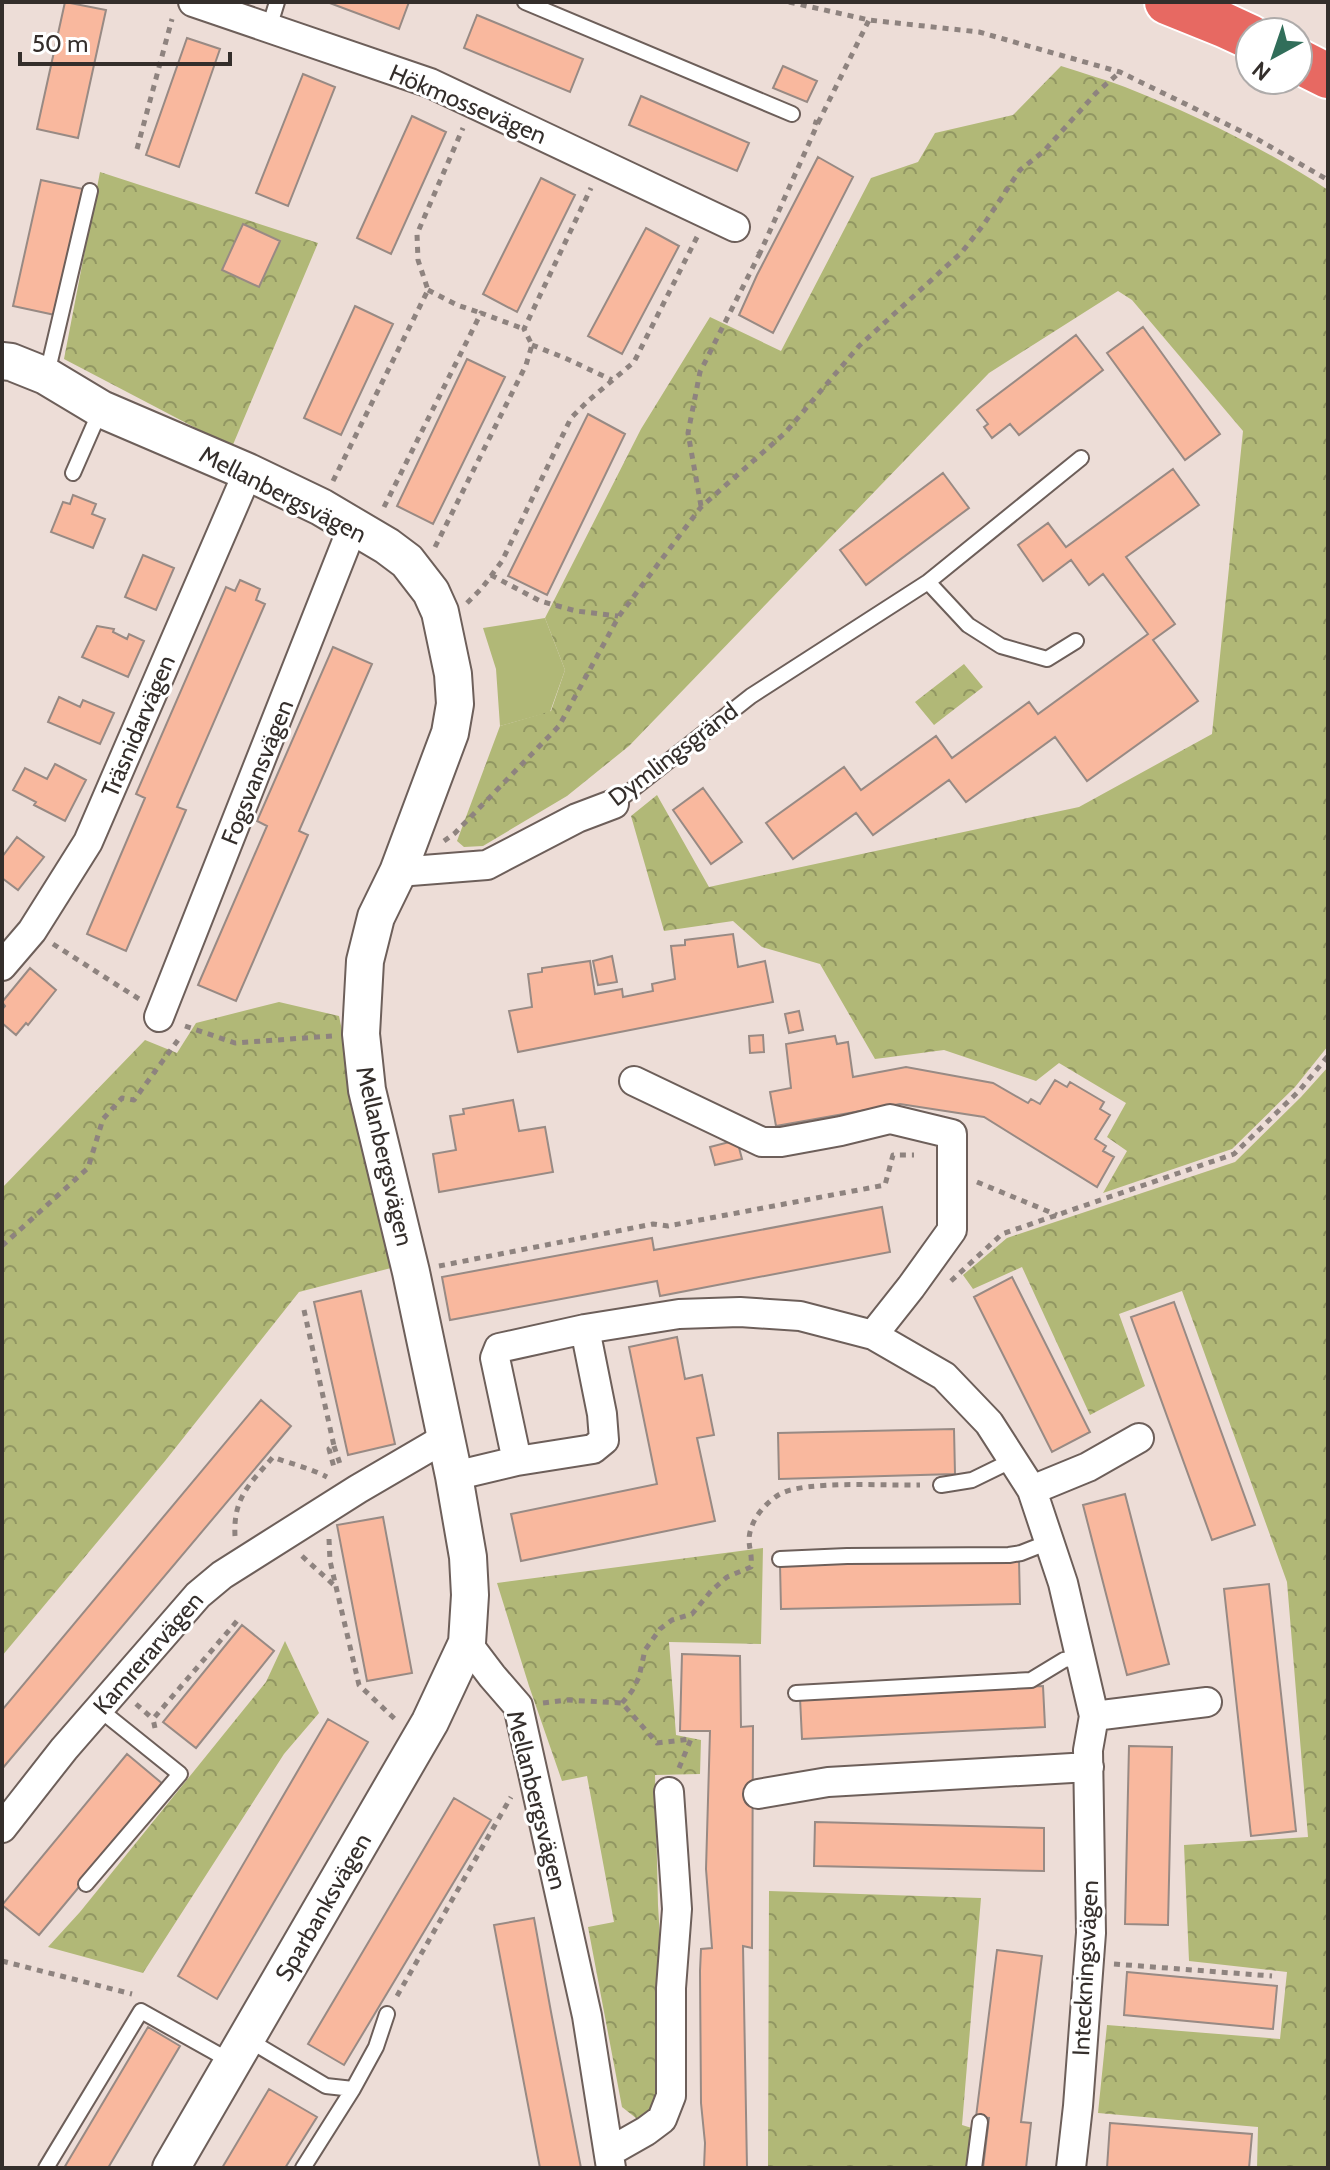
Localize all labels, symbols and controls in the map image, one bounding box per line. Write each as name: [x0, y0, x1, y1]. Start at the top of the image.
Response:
scale bar: [20, 16, 230, 66]
north arrow: [1234, 16, 1314, 96]
text: 50 m: [32, 29, 88, 58]
text: N: [1247, 56, 1276, 86]
street label: Hökmossevägen: [385, 58, 551, 150]
street label: Mellanbergsvägen: [195, 439, 371, 549]
street label: Träsnidarvägen: [95, 651, 181, 801]
street label: Fogsvansvägen: [215, 695, 299, 849]
street label: Dymlingsgränd: [603, 696, 743, 812]
street label: Mellanbergsvägen: [350, 1063, 420, 1249]
street label: Kamrerarvägen: [87, 1586, 209, 1720]
street label: Mellanbergsvägen: [501, 1707, 573, 1893]
street label: Sparbanksvägen: [269, 1828, 377, 1986]
street label: Inteckningsvägen: [1066, 1880, 1104, 2056]

